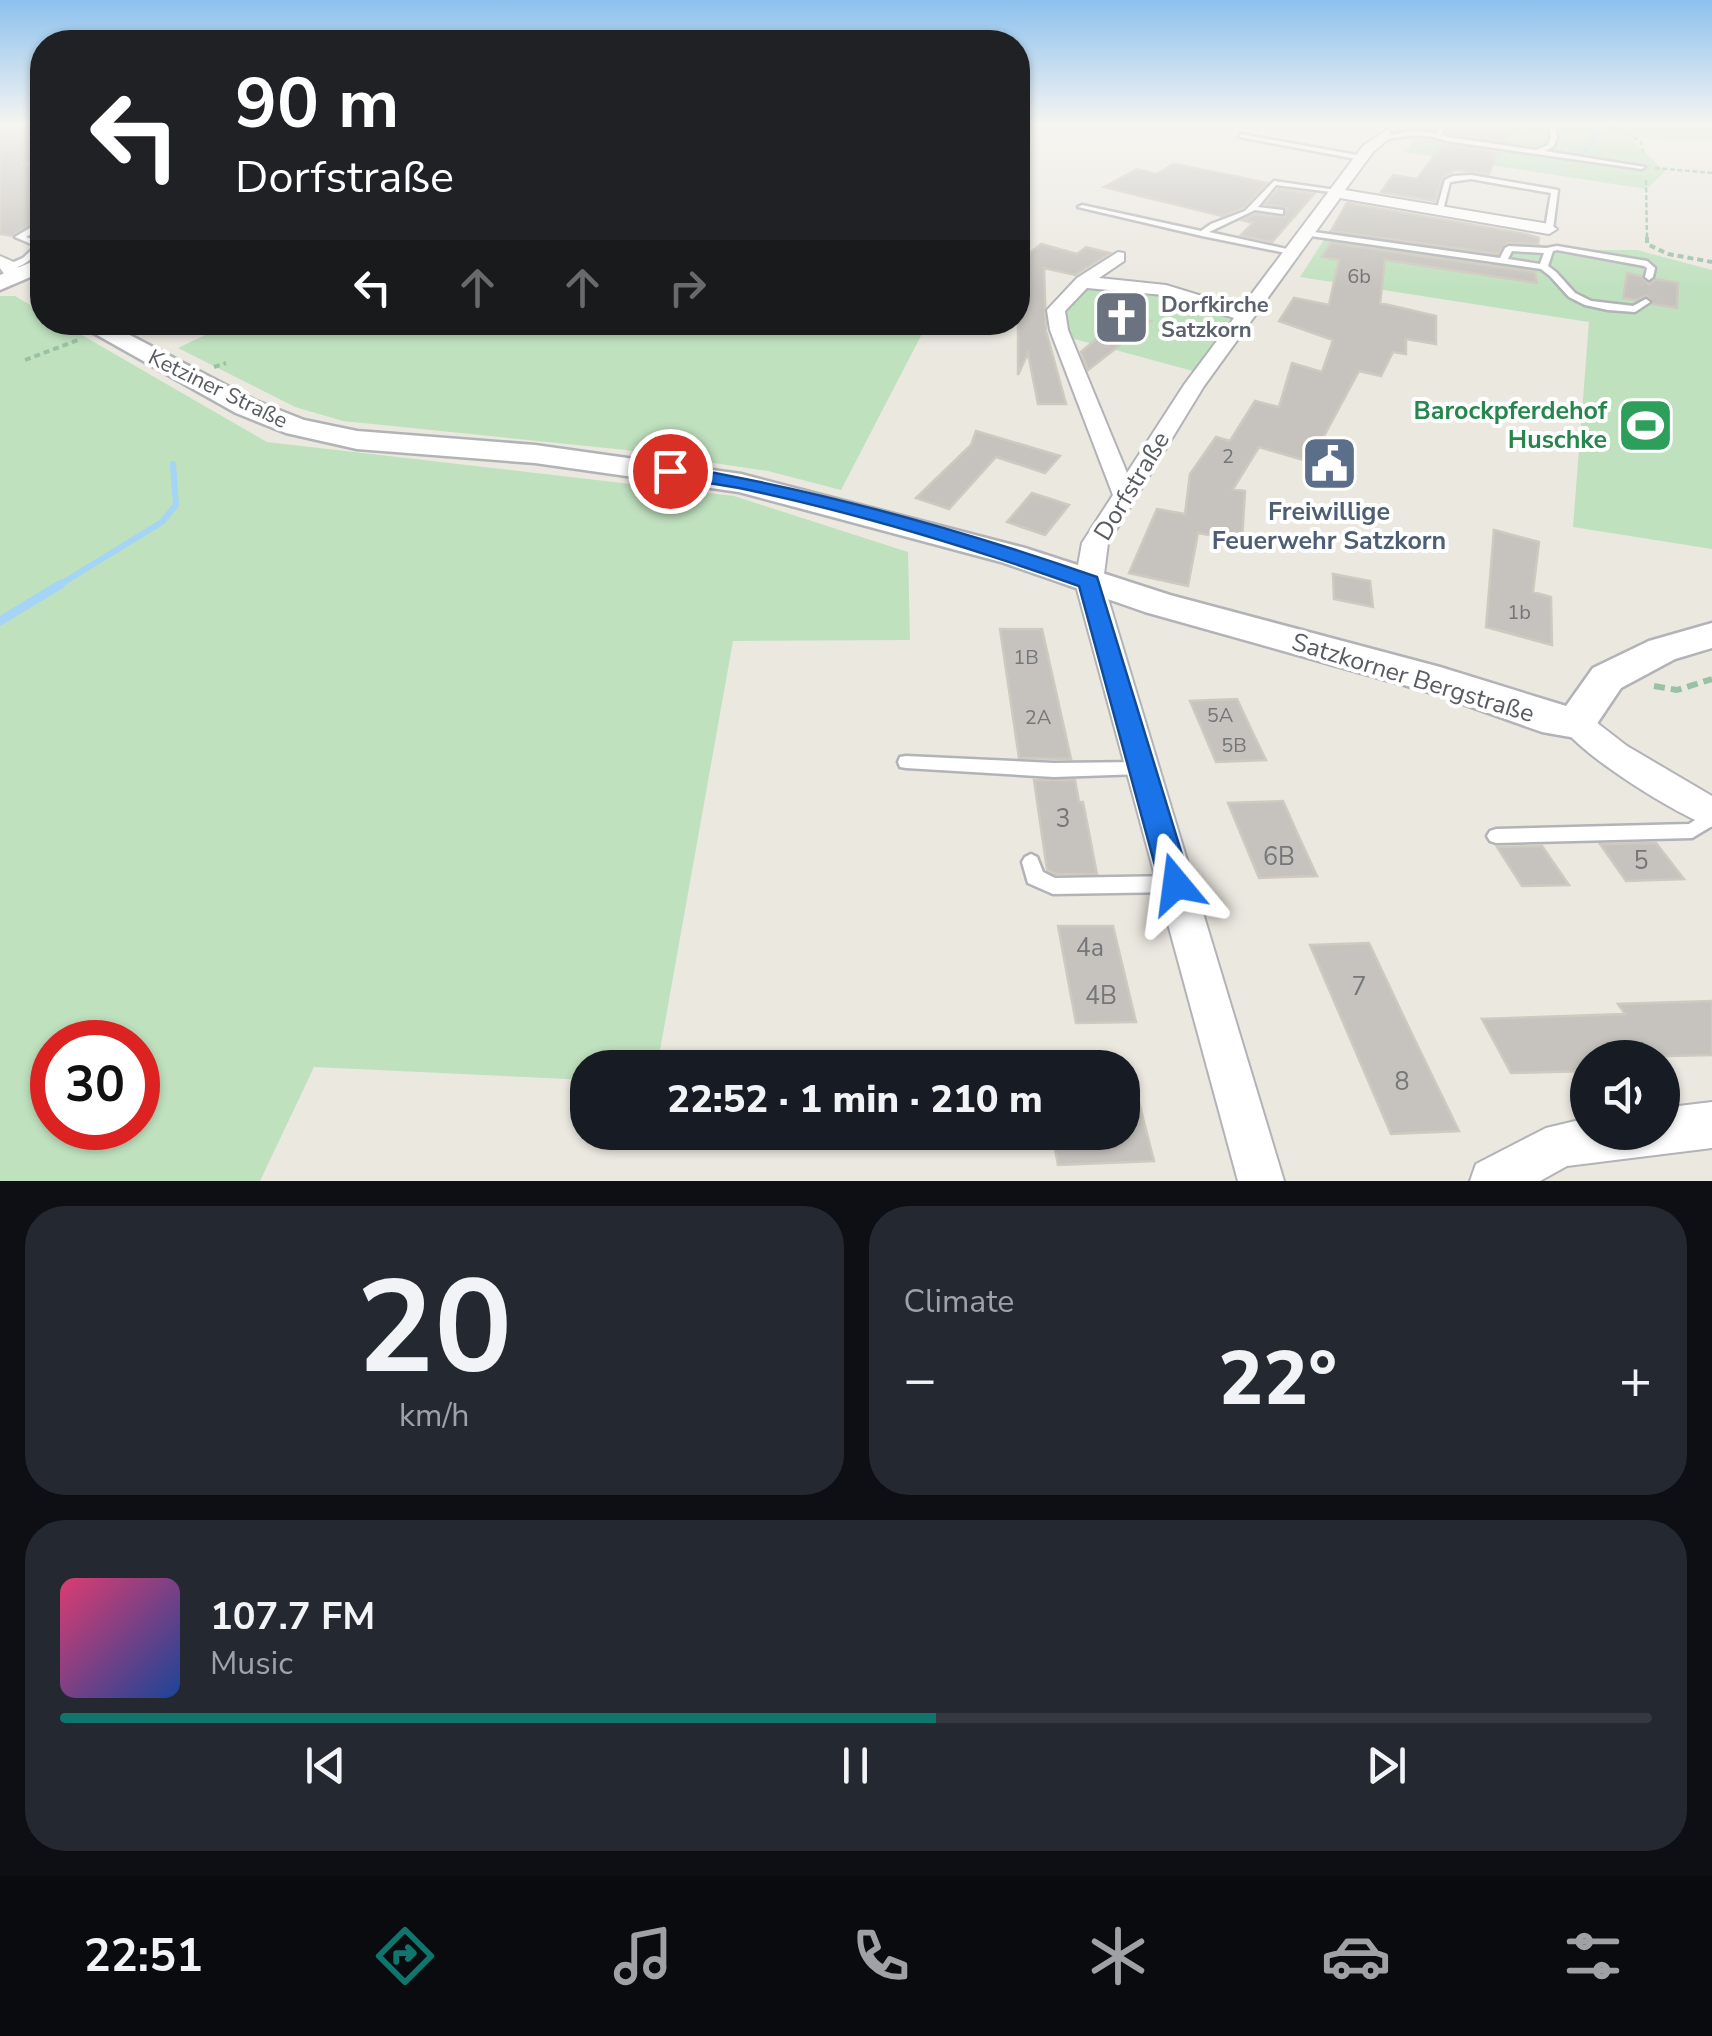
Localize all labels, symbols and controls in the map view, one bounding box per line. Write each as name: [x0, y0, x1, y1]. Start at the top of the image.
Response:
text: 90 m: [235, 56, 399, 152]
icon: left: [70, 70, 200, 200]
text: Dorfstraße: [235, 147, 454, 208]
icon: left: [345, 260, 400, 315]
icon: ahead: [450, 260, 505, 315]
icon: ahead: [555, 260, 610, 315]
icon: right: [660, 260, 715, 315]
house number: 6b: [1347, 263, 1371, 290]
church icon: Dorfkirche Satzkorn: [1092, 288, 1152, 348]
place label: Dorfkirche Satzkorn: [1161, 290, 1269, 345]
street label: Ketziner Straße: [143, 342, 293, 436]
place label: Barockpferdehof Huschke: [1414, 394, 1608, 457]
sports icon: Barockpferdehof Huschke: [1616, 395, 1676, 455]
street label: Dorfstraße: [1086, 425, 1178, 547]
pin: [628, 429, 713, 514]
public building icon: Freiwillige Feuerwehr Satzkorn: [1299, 433, 1359, 493]
house number: 2: [1222, 443, 1234, 470]
icon: arrive: [643, 444, 698, 499]
place label: Freiwillige Feuerwehr Satzkorn: [1212, 495, 1446, 558]
house number: 1b: [1507, 599, 1531, 626]
street label: Satzkorner Bergstraße: [1288, 625, 1538, 731]
house number: 1B: [1013, 644, 1039, 671]
house number: 5A: [1207, 702, 1234, 729]
house number: 2A: [1025, 704, 1052, 731]
house number: 5B: [1221, 732, 1247, 759]
house number: 3: [1055, 802, 1071, 836]
position arrow: [1124, 832, 1228, 936]
house number: 6B: [1263, 840, 1295, 874]
house number: 5: [1633, 844, 1649, 878]
house number: 4a: [1076, 931, 1104, 965]
house number: 7: [1351, 970, 1367, 1004]
house number: 4B: [1085, 979, 1117, 1013]
speed limit sign: 30: [30, 1020, 160, 1150]
map controls: [1570, 1040, 1680, 1150]
button: sound: [1570, 1040, 1680, 1150]
house number: 8: [1394, 1065, 1410, 1099]
text: 22:52 · 1 min · 210 m: [667, 1074, 1043, 1125]
text: 20: [356, 1240, 512, 1417]
text: Climate: [904, 1280, 1014, 1323]
text: 22°: [1218, 1328, 1337, 1430]
text: −: [904, 1342, 937, 1417]
text: +: [1619, 1342, 1652, 1417]
text: km/h: [399, 1394, 470, 1437]
text: 107.7 FM: [210, 1591, 375, 1642]
text: Music: [210, 1642, 293, 1685]
icon: previous: [298, 1738, 353, 1793]
icon: pause: [828, 1738, 883, 1793]
icon: next: [1359, 1738, 1414, 1793]
icon: directions: [370, 1921, 440, 1991]
icon: music: [608, 1921, 678, 1991]
icon: phone: [846, 1921, 916, 1991]
icon: climate: [1083, 1921, 1153, 1991]
icon: car: [1321, 1921, 1391, 1991]
icon: filters: [1558, 1921, 1628, 1991]
text: 22:51: [84, 1926, 203, 1987]

